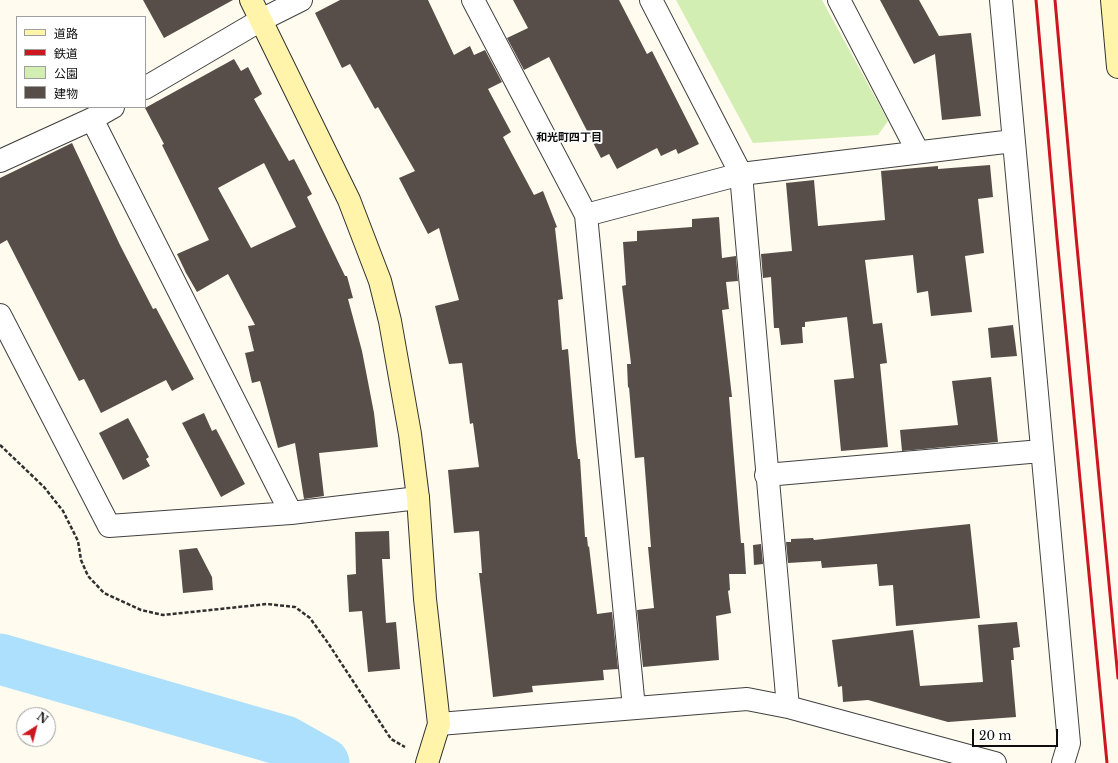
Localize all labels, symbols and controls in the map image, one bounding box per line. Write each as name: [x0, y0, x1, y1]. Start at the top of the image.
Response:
legend: [16, 16, 146, 108]
text: 道路: [54, 26, 78, 41]
text: 鉄道: [54, 46, 78, 61]
text: 公園: [54, 66, 78, 81]
text: 建物: [54, 86, 78, 101]
district label: 和光町四丁目: [536, 131, 602, 145]
north arrow: [16, 707, 56, 747]
text: N: [34, 709, 51, 727]
scale bar: [974, 721, 1060, 747]
text: 20 m: [979, 728, 1011, 743]

